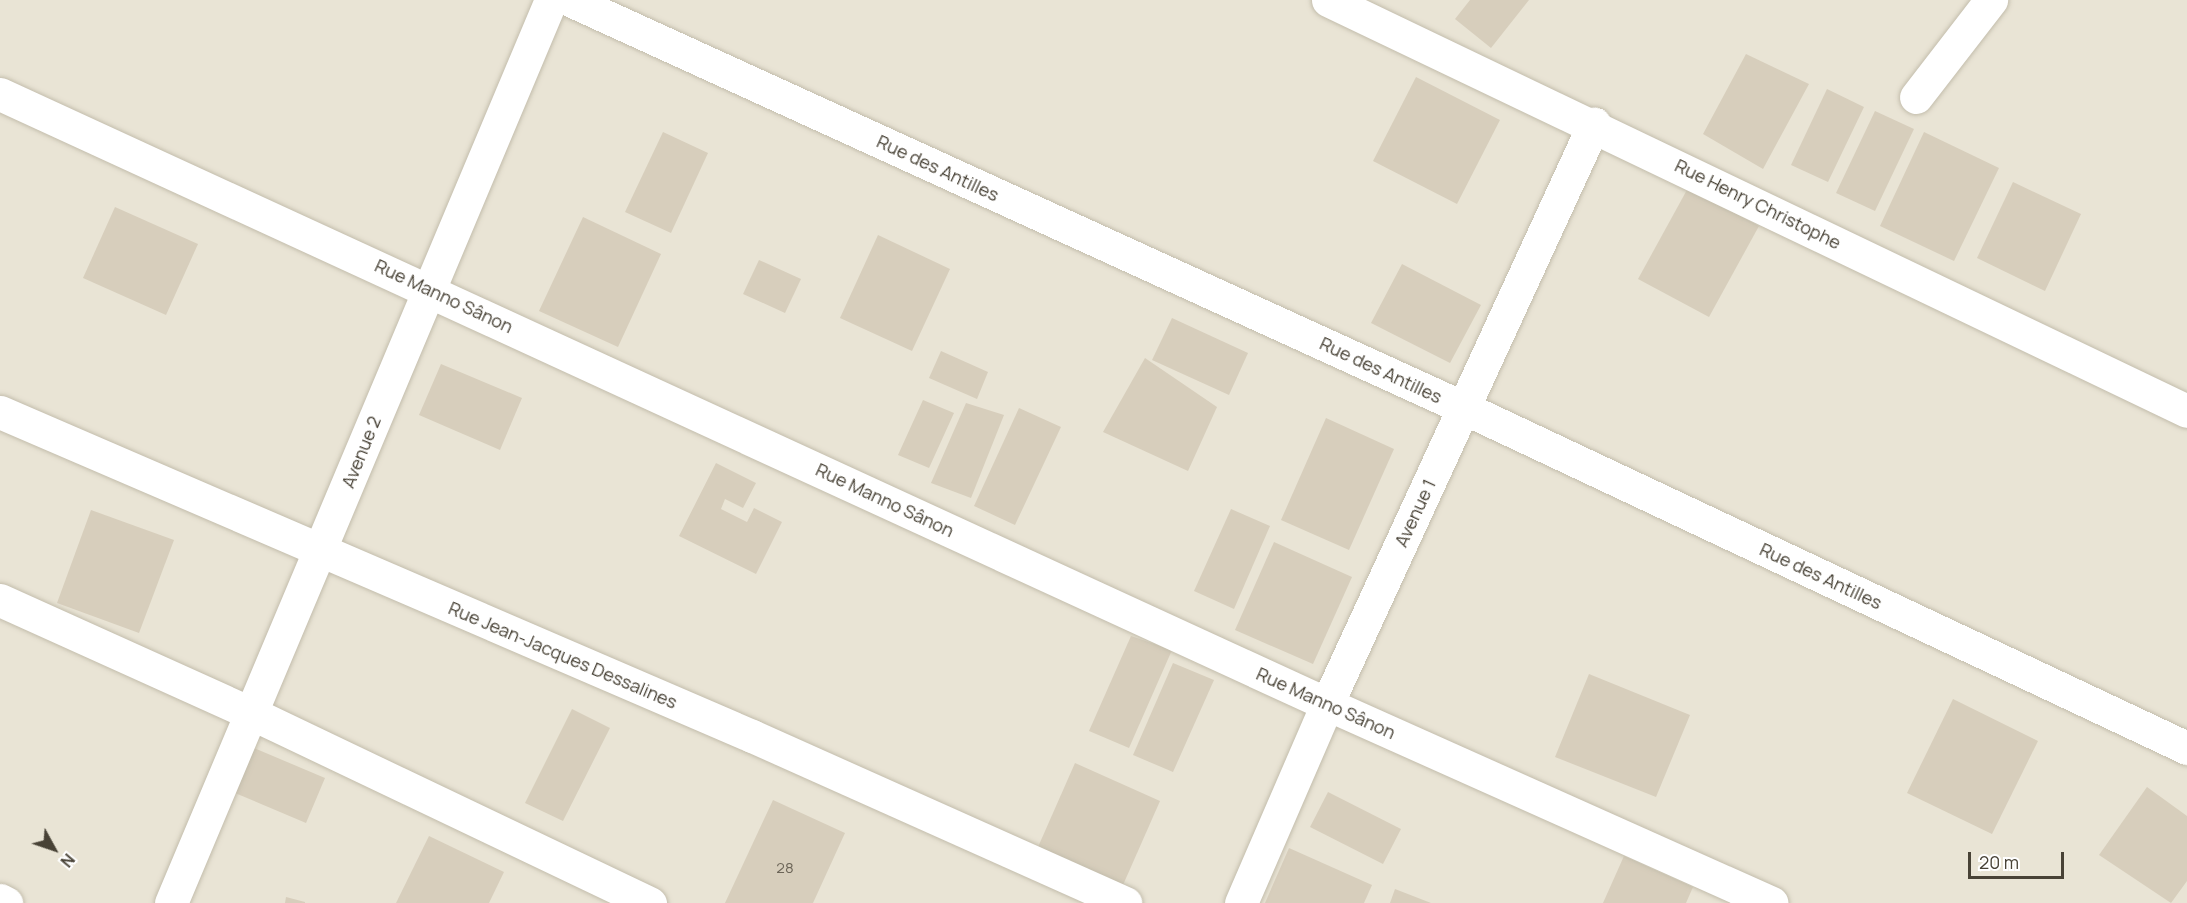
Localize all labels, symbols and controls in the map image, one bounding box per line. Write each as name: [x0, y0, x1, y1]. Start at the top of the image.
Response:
street label: Rue des Antilles: [873, 130, 1003, 206]
street label: Rue Henry Christophe: [1671, 154, 1845, 254]
street label: Rue Manno Sânon: [371, 255, 517, 337]
street label: Rue des Antilles: [1316, 332, 1446, 408]
street label: Avenue 2: [337, 413, 385, 491]
street label: Rue Manno Sânon: [812, 459, 958, 541]
street label: Avenue 1: [1390, 476, 1440, 550]
street label: Rue des Antilles: [1756, 538, 1886, 614]
street label: Rue Jean-Jacques Dessalines: [445, 597, 681, 713]
street label: Rue Manno Sânon: [1253, 663, 1399, 743]
north arrow: [24, 819, 84, 879]
scale bar: [1971, 840, 2067, 878]
text: N: [56, 849, 80, 872]
text: 20 m: [1979, 850, 2019, 874]
house number: 28: [776, 859, 794, 877]

